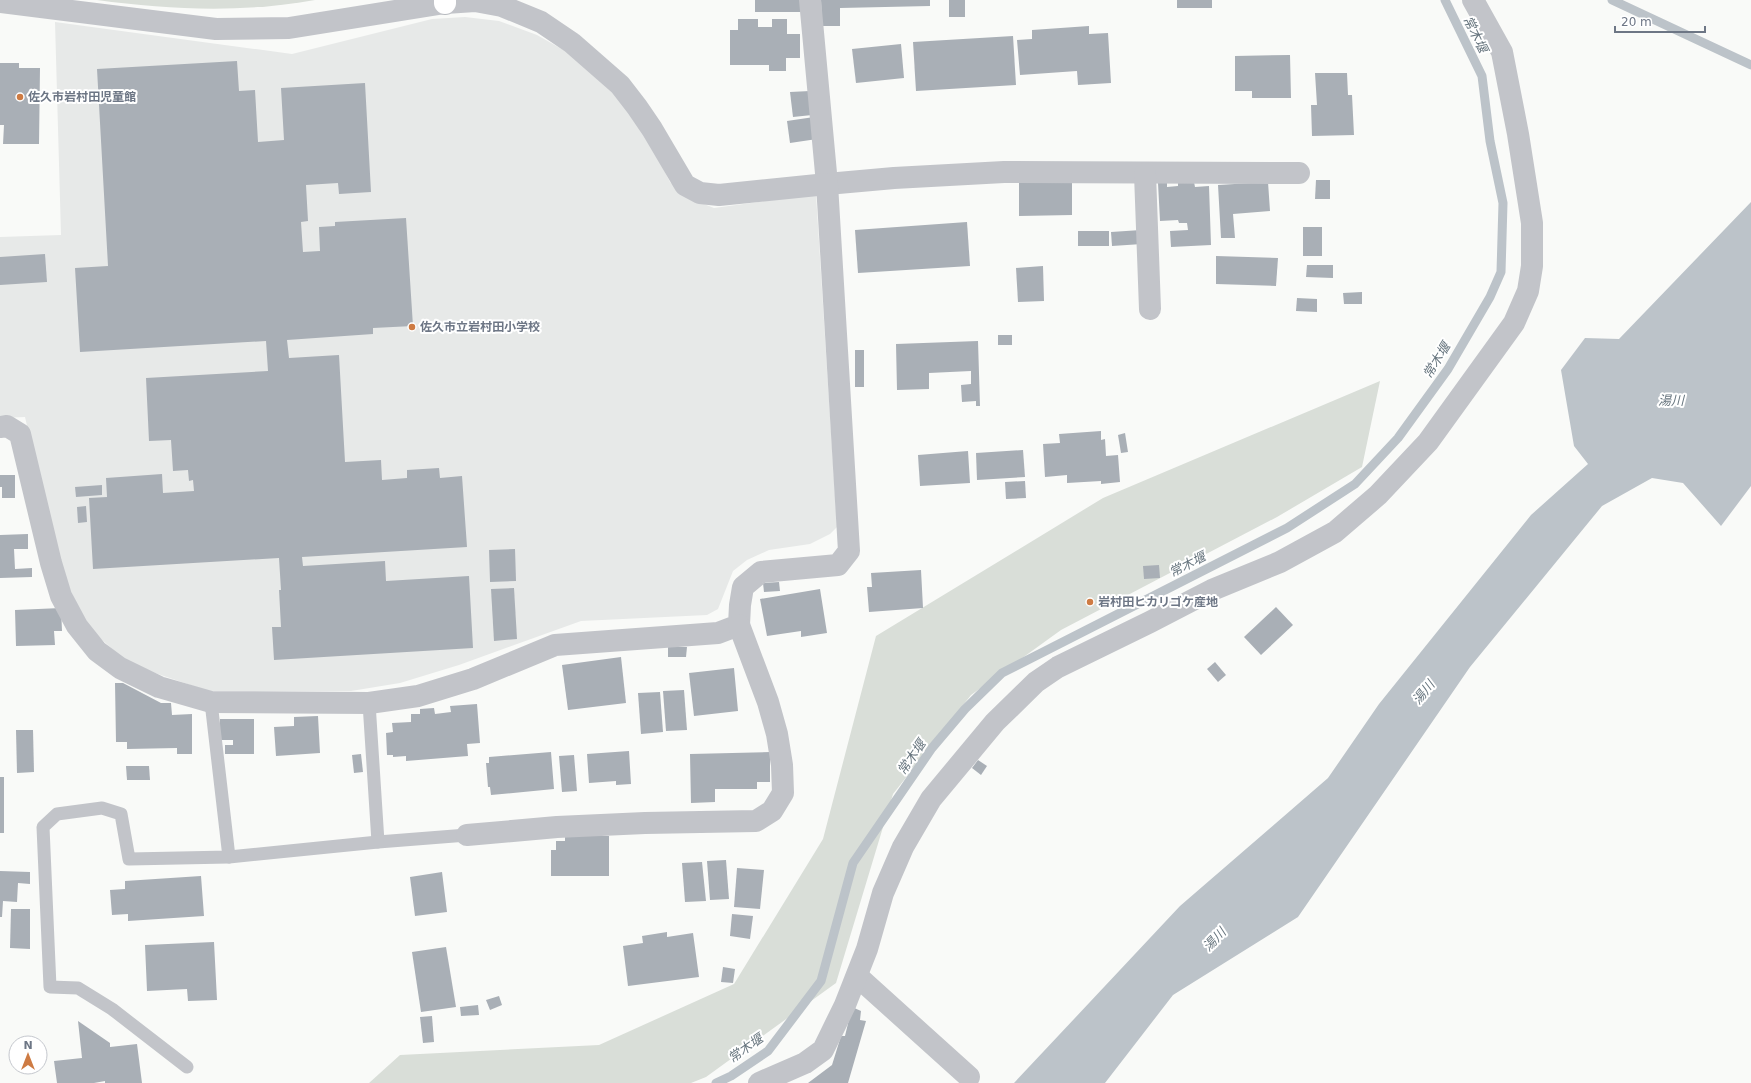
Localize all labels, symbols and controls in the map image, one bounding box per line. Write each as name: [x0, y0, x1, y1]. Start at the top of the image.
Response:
scale bar: [1615, 8, 1705, 34]
water label: 常木堰: [1460, 13, 1492, 57]
text: 20 m: [1621, 15, 1652, 29]
place label: 佐久市岩村田児童館: [28, 90, 136, 104]
marker: 佐久市岩村田児童館: [15, 92, 25, 102]
place label: 佐久市立岩村田小学校: [420, 320, 540, 334]
marker: 佐久市立岩村田小学校: [407, 322, 417, 332]
water label: 常木堰: [1420, 338, 1454, 381]
water label: 湯川: [1658, 393, 1686, 408]
water label: 常木堰: [1166, 548, 1210, 580]
place label: 岩村田ヒカリゴケ産地: [1098, 595, 1218, 609]
marker: 岩村田ヒカリゴケ産地: [1085, 597, 1095, 607]
water label: 湯川: [1409, 676, 1439, 707]
water label: 常木堰: [894, 735, 930, 778]
water label: 湯川: [1200, 923, 1230, 954]
water label: 常木堰: [725, 1030, 767, 1066]
north arrow: [8, 1035, 48, 1075]
text: N: [23, 1039, 33, 1052]

